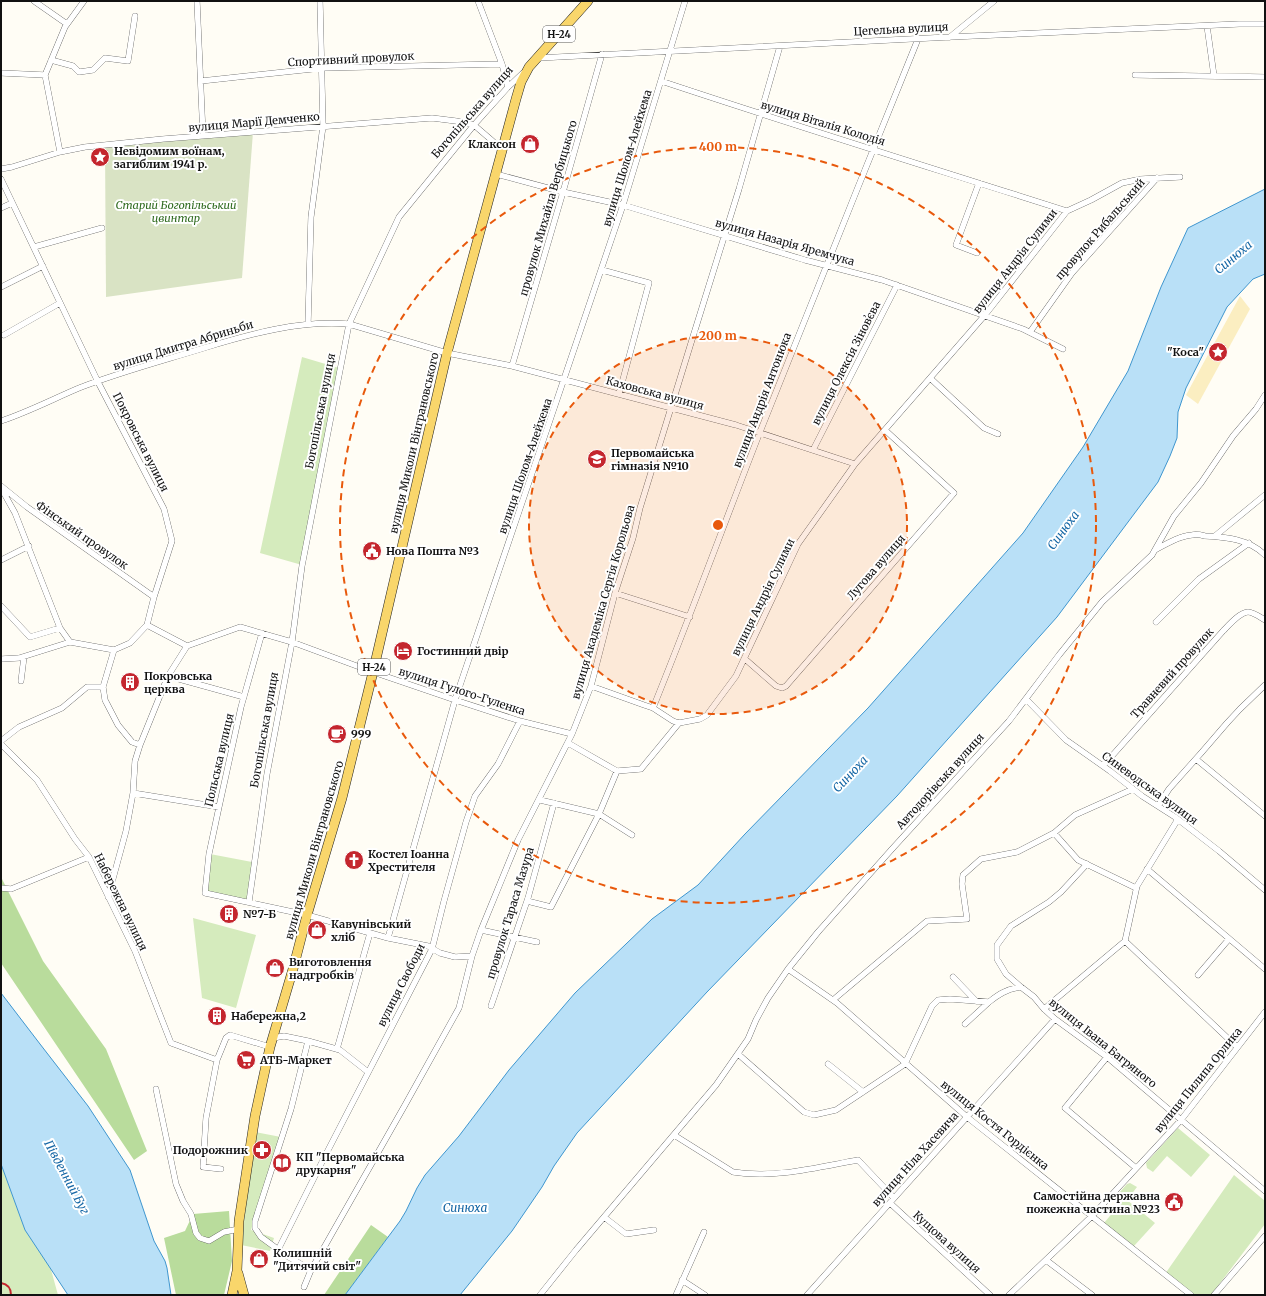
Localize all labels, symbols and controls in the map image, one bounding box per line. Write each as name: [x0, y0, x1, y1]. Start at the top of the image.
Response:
street label: Цегельна вулиця: [853, 20, 949, 38]
road number: Н-24: [543, 26, 575, 42]
street label: Спортивний провулок: [287, 49, 415, 69]
street label: Богопільська вулиця: [428, 63, 516, 161]
street label: вулиця Шолом-Алейхема: [599, 88, 655, 228]
street label: вулиця Віталія Колодія: [759, 97, 887, 149]
street label: вулиця Марії Демченко: [188, 109, 321, 135]
street label: провулок Михайла Вербицького: [516, 118, 580, 298]
shop icon: Клаксон: [519, 133, 541, 155]
place label: Клаксон: [468, 137, 516, 151]
text: 400 m: [699, 139, 737, 154]
place label: Невідомим воїнам, загиблим 1941 р.: [114, 144, 225, 171]
place icon: Невідомим воїнам, загиблим 1941 р.: [89, 146, 111, 168]
street label: провулок Рибальський: [1052, 175, 1148, 282]
park label: Старий Богопільський цвинтар: [116, 198, 236, 225]
street label: вулиця Андрія Сулими: [970, 206, 1060, 316]
street label: вулиця Назарія Яремчука: [714, 215, 856, 269]
water label: Синюха: [1211, 237, 1255, 277]
street label: вулиця Олексія Зіновʼєва: [809, 299, 883, 427]
street label: вулиця Дмитра Абриньби: [111, 317, 255, 373]
text: 200 m: [699, 328, 737, 343]
street label: вулиця Андрія Антонюка: [730, 330, 794, 470]
place icon: "Коса": [1207, 341, 1229, 363]
place label: "Коса": [1167, 345, 1204, 359]
street label: вулиця Миколи Вінграновського: [386, 351, 442, 535]
street label: Богопільська вулиця: [302, 352, 338, 470]
street label: Каховська вулиця: [605, 373, 706, 413]
street label: Покровська вулиця: [110, 390, 172, 494]
street label: вулиця Шолом-Алейхема: [495, 396, 555, 536]
place label: Первомайська гімназія №10: [611, 446, 694, 473]
school or university icon: Первомайська гімназія №10: [586, 448, 608, 470]
street label: Фінський провулок: [33, 498, 131, 572]
street label: вулиця Академіка Сергія Корольова: [569, 503, 638, 701]
water label: Синюха: [1044, 507, 1082, 552]
centre of rings: [711, 518, 725, 532]
street label: Лугова вулиця: [844, 531, 908, 603]
street label: вулиця Андрія Сулими: [728, 536, 798, 658]
public building icon: Нова Пошта №3: [361, 540, 383, 562]
place label: Нова Пошта №3: [386, 544, 479, 558]
street label: Травневий провулок: [1128, 625, 1216, 721]
hotel icon: Гостинний двір: [392, 640, 414, 662]
place label: Гостинний двір: [417, 644, 508, 658]
road number: Н-24: [358, 659, 390, 675]
street label: вулиця Гулого-Гуленка: [397, 664, 527, 718]
place label: Покровська церква: [144, 669, 212, 696]
street label: Богопільська вулиця: [247, 670, 281, 789]
building icon: Покровська церква: [119, 671, 141, 693]
street label: Польська вулиця: [201, 711, 237, 808]
cafe icon: 999: [326, 723, 348, 745]
place label: 999: [351, 727, 372, 741]
street label: Автодорівська вулиця: [892, 730, 987, 833]
street label: Синеводська вулиця: [1099, 749, 1201, 828]
water label: Синюха: [829, 753, 871, 795]
street label: вулиця Миколи Вінграновського: [282, 758, 346, 941]
street label: провулок Тараса Мазура: [483, 845, 537, 981]
place label: Костел Іоанна Хрестителя: [368, 847, 449, 874]
church icon: Костел Іоанна Хрестителя: [343, 849, 365, 871]
street label: Набережна вулиця: [91, 851, 151, 953]
building icon: №7-Б: [218, 903, 240, 925]
place label: №7-Б: [243, 907, 276, 921]
place label: Кавунівський хліб: [331, 917, 411, 944]
shop icon: Кавунівський хліб: [306, 919, 328, 941]
street label: вулиця Свободи: [374, 941, 428, 1029]
place label: Виготовлення надгробків: [289, 955, 372, 982]
shop icon: Виготовлення надгробків: [264, 957, 286, 979]
street label: вулиця Івана Багряного: [1046, 995, 1160, 1091]
building icon: Набережна,2: [206, 1005, 228, 1027]
place label: Набережна,2: [231, 1009, 307, 1023]
street label: вулиця Пилипа Орлика: [1151, 1024, 1245, 1135]
supermarket icon: АТБ-Маркет: [235, 1049, 257, 1071]
place label: АТБ-Маркет: [259, 1053, 332, 1067]
street label: вулиця Костя Гордієнка: [938, 1077, 1052, 1173]
street label: вулиця Ніла Хасевича: [869, 1109, 961, 1209]
water label: Південний Буг: [41, 1137, 93, 1217]
pharmacy icon: Подорожник: [251, 1139, 273, 1161]
place label: Подорожник: [173, 1143, 249, 1157]
place label: КП "Первомайська друкарня": [295, 1150, 404, 1177]
library icon: КП "Первомайська друкарня": [271, 1152, 293, 1174]
place label: Самостійна державна пожежна частина №23: [1026, 1189, 1160, 1216]
public building icon: Самостійна державна пожежна частина №23: [1163, 1191, 1185, 1213]
water label: Синюха: [443, 1200, 487, 1215]
street label: Кущова вулиця: [910, 1208, 984, 1276]
place label: Колишній "Дитячий світ": [273, 1246, 361, 1273]
shop icon: Колишній "Дитячий світ": [248, 1248, 270, 1270]

